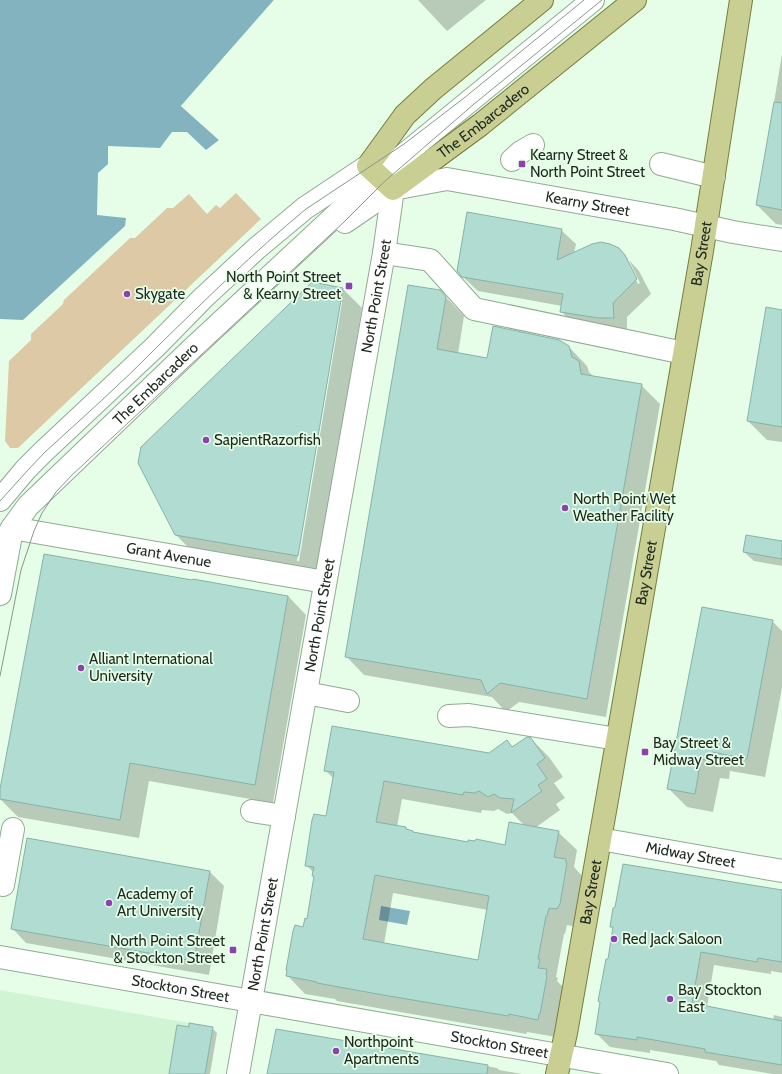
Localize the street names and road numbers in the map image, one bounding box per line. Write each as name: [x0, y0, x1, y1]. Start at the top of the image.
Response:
street label: The Embarcadero: [434, 80, 533, 162]
street label: Kearny Street: [544, 188, 631, 220]
street label: Bay Street: [687, 220, 715, 287]
street label: North Point Street: [357, 238, 395, 354]
street label: The Embarcadero: [109, 339, 202, 429]
street label: Grant Avenue: [125, 539, 213, 571]
street label: Bay Street: [632, 539, 661, 607]
street label: North Point Street: [301, 557, 339, 673]
street label: Midway Street: [644, 838, 737, 872]
street label: Bay Street: [576, 858, 605, 926]
street label: North Point Street: [244, 876, 282, 992]
street label: Stockton Street: [130, 971, 231, 1006]
street label: Stockton Street: [449, 1027, 550, 1062]

